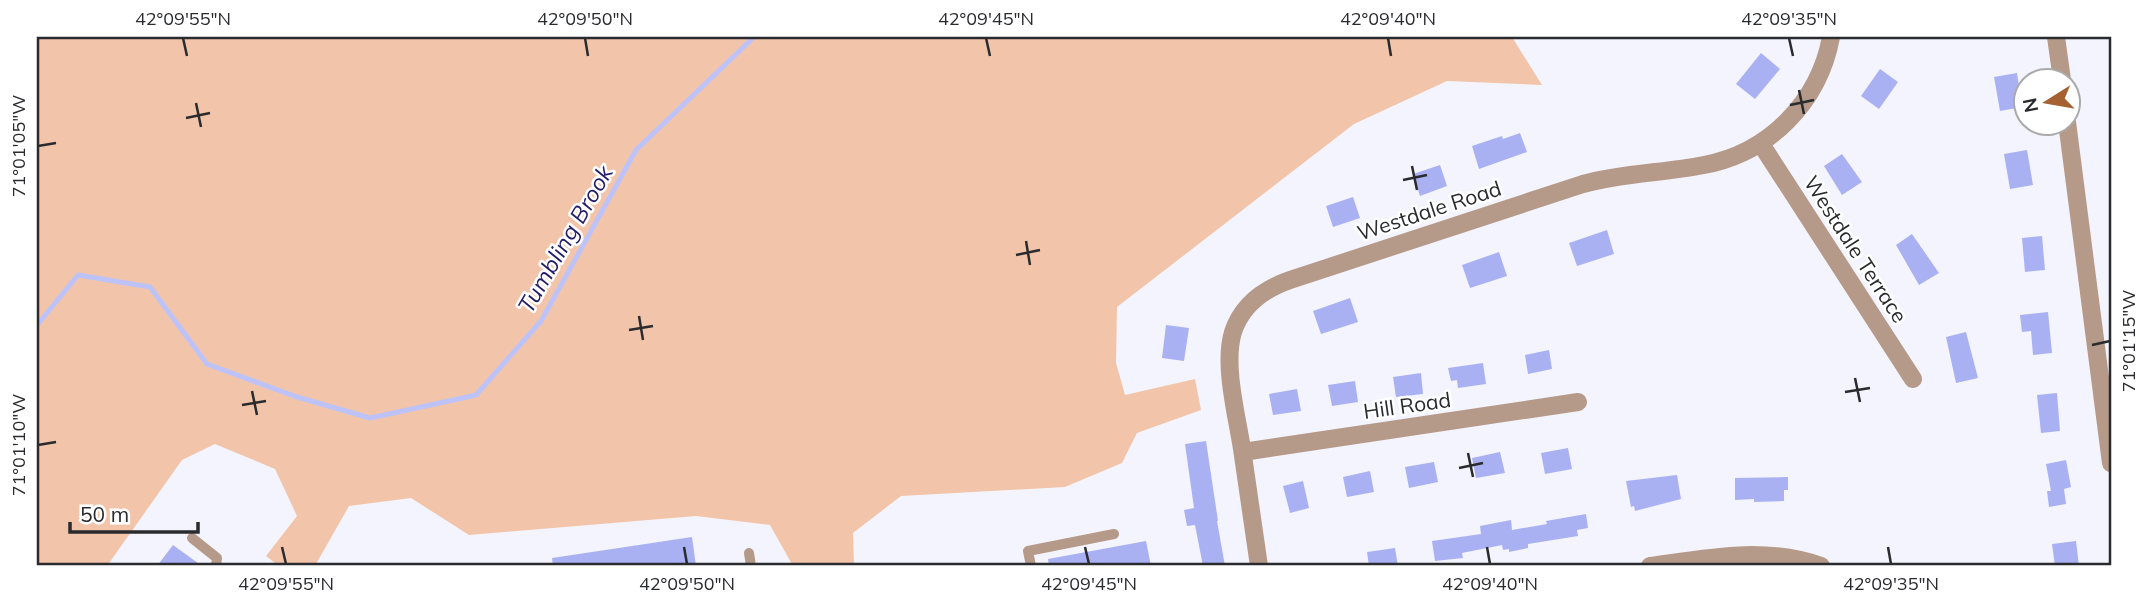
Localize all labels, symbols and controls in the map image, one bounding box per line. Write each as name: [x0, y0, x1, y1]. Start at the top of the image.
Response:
text: 42°09'55"N: [135, 7, 231, 30]
text: 42°09'50"N: [537, 7, 633, 30]
text: 42°09'45"N: [938, 7, 1034, 30]
text: 42°09'40"N: [1340, 7, 1436, 30]
text: 42°09'35"N: [1741, 7, 1837, 30]
north arrow: [2011, 66, 2082, 136]
text: 71°01'05"W: [7, 95, 30, 197]
text: N: [2017, 96, 2043, 115]
water label: Tumbling Brook: [511, 159, 620, 318]
street label: Westdale Terrace: [1799, 171, 1913, 327]
street label: Westdale Road: [1354, 175, 1504, 245]
text: 71°01'15"W: [2117, 290, 2140, 392]
street label: Hill Road: [1362, 386, 1452, 424]
text: 71°01'10"W: [7, 394, 30, 496]
scale bar: [70, 491, 198, 535]
text: 50 m: [80, 501, 129, 527]
text: 42°09'55"N: [238, 572, 334, 595]
text: 42°09'50"N: [639, 572, 735, 595]
text: 42°09'45"N: [1041, 572, 1137, 595]
text: 42°09'40"N: [1442, 572, 1538, 595]
text: 42°09'35"N: [1843, 572, 1939, 595]

